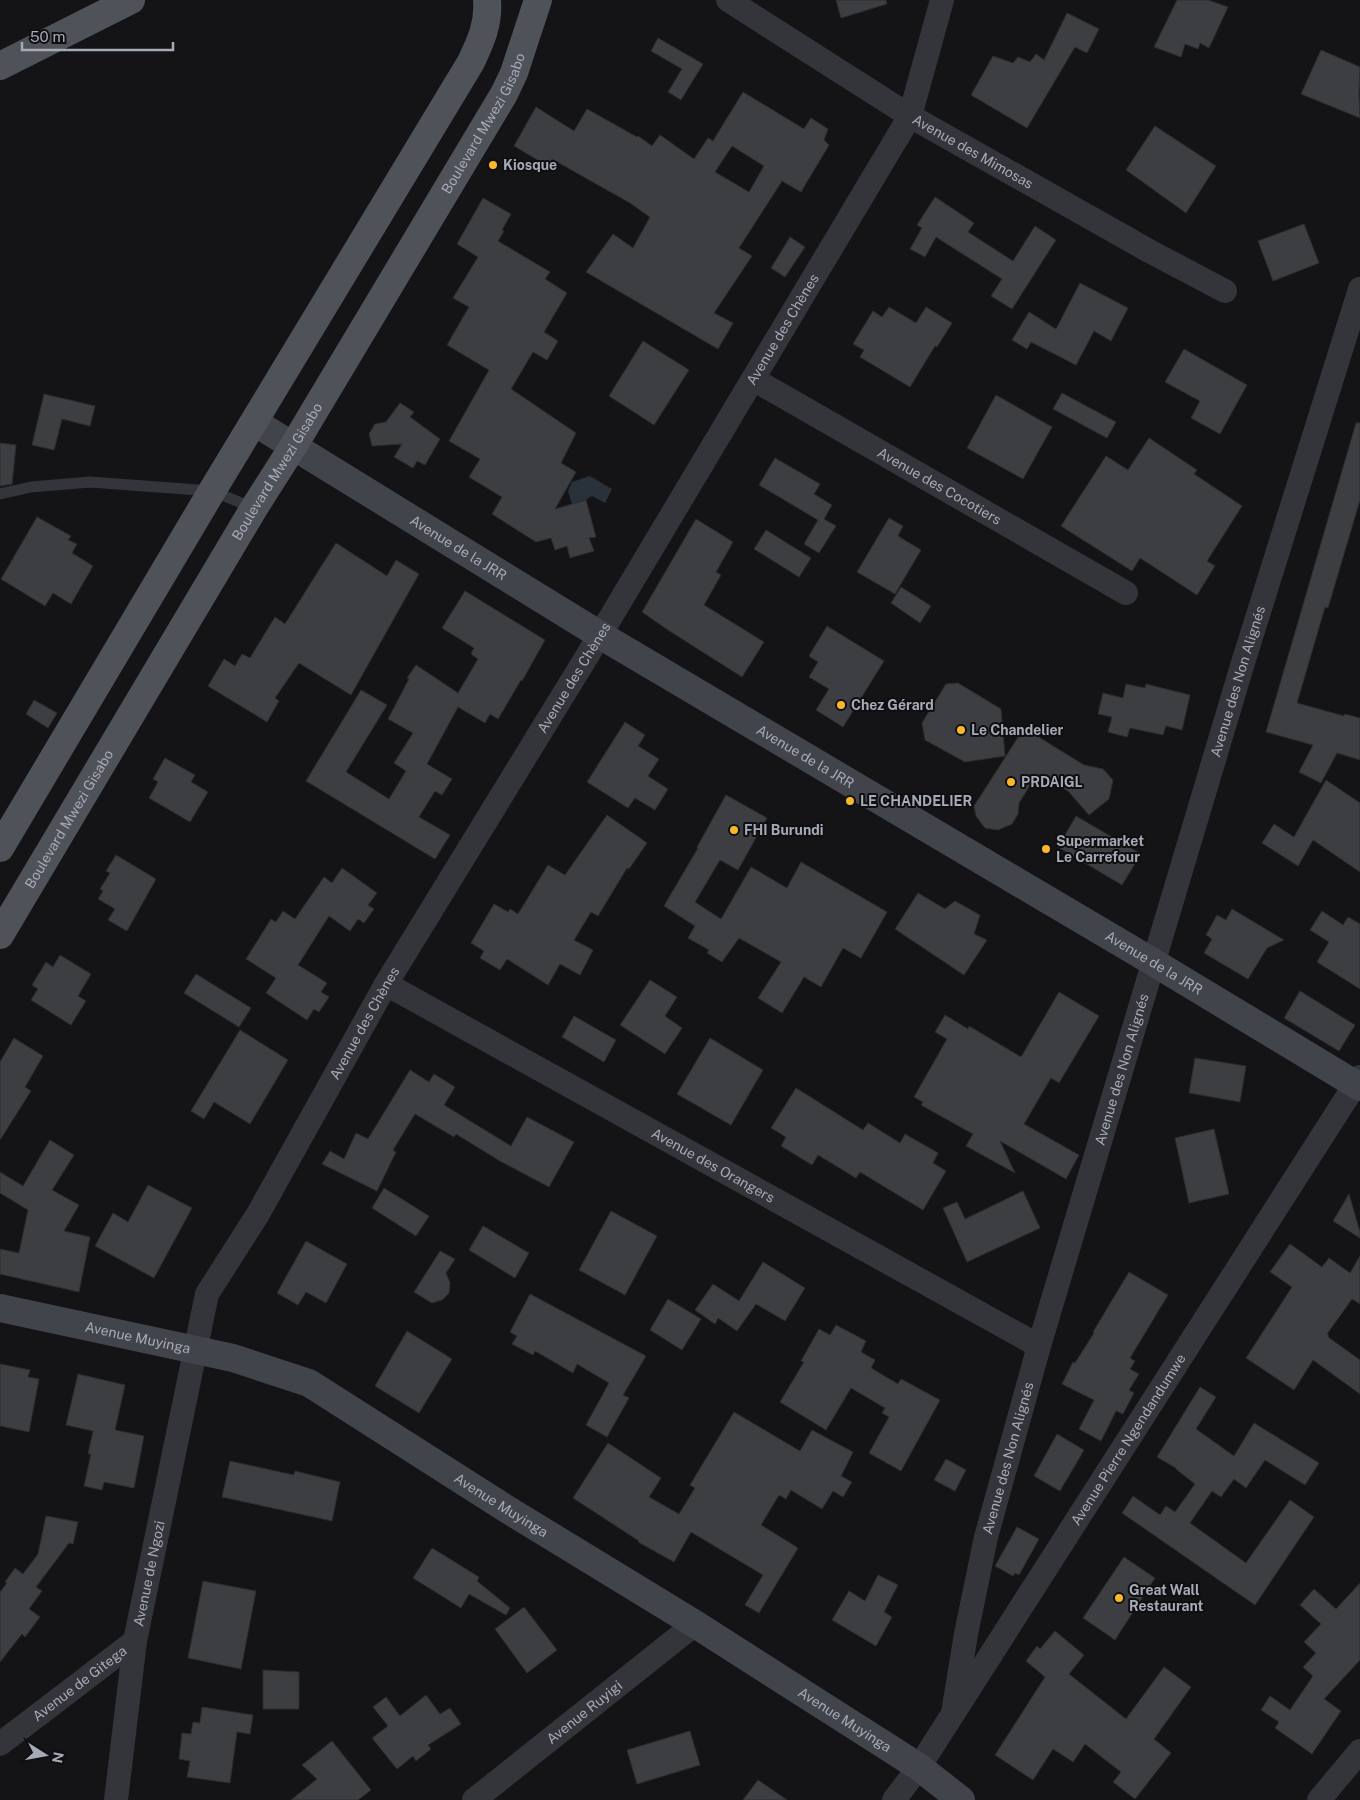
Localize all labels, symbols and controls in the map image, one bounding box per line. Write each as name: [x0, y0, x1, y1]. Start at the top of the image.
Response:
scale bar: [22, 20, 174, 52]
text: 50 m: [30, 28, 65, 45]
street label: Boulevard Mwezi Gisabo: [438, 51, 528, 197]
street label: Avenue des Mimosas: [910, 111, 1036, 192]
place label: Kiosque: [503, 157, 557, 173]
marker: Kiosque: [487, 159, 499, 171]
street label: Avenue des Chènes: [743, 271, 822, 388]
street label: Boulevard Mwezi Gisabo: [229, 400, 325, 543]
street label: Avenue des Cocotiers: [875, 444, 1004, 528]
street label: Avenue de la JRR: [407, 512, 510, 584]
street label: Avenue des Non Alignés: [1207, 604, 1268, 759]
street label: Avenue des Chènes: [534, 619, 614, 736]
place label: Chez Gérard: [851, 697, 934, 713]
marker: Chez Gérard: [835, 699, 847, 711]
street label: Avenue de la JRR: [754, 721, 857, 792]
place label: Le Chandelier: [971, 722, 1064, 738]
marker: Le Chandelier: [955, 724, 967, 736]
street label: Boulevard Mwezi Gisabo: [22, 747, 116, 891]
place label: PRDAIGL: [1021, 774, 1083, 790]
marker: PRDAIGL: [1005, 776, 1017, 788]
place label: LE CHANDELIER: [860, 793, 972, 809]
marker: LE CHANDELIER: [844, 795, 856, 807]
place label: FHI Burundi: [744, 822, 824, 838]
marker: FHI Burundi: [728, 824, 740, 836]
place label: Supermarket Le Carrefour: [1056, 833, 1144, 865]
marker: Supermarket Le Carrefour: [1040, 843, 1052, 855]
street label: Avenue de la JRR: [1102, 928, 1206, 998]
street label: Avenue des Chènes: [327, 964, 403, 1082]
street label: Avenue des Non Alignés: [1091, 992, 1152, 1147]
street label: Avenue des Orangers: [649, 1125, 777, 1206]
street label: Avenue Muyinga: [84, 1318, 192, 1357]
street label: Avenue Pierre Ngendandumwe: [1068, 1351, 1189, 1528]
street label: Avenue des Non Alignés: [979, 1380, 1037, 1536]
street label: Avenue Muyinga: [451, 1470, 551, 1540]
street label: Avenue de Ngozi: [130, 1519, 168, 1628]
place label: Great Wall Restaurant: [1129, 1582, 1204, 1614]
marker: Great Wall Restaurant: [1113, 1592, 1125, 1604]
street label: Avenue de Gitega: [29, 1642, 130, 1724]
street label: Avenue Ruyigi: [543, 1677, 625, 1747]
street label: Avenue Muyinga: [795, 1684, 894, 1755]
north arrow: [20, 1730, 70, 1780]
text: N: [49, 1751, 67, 1764]

